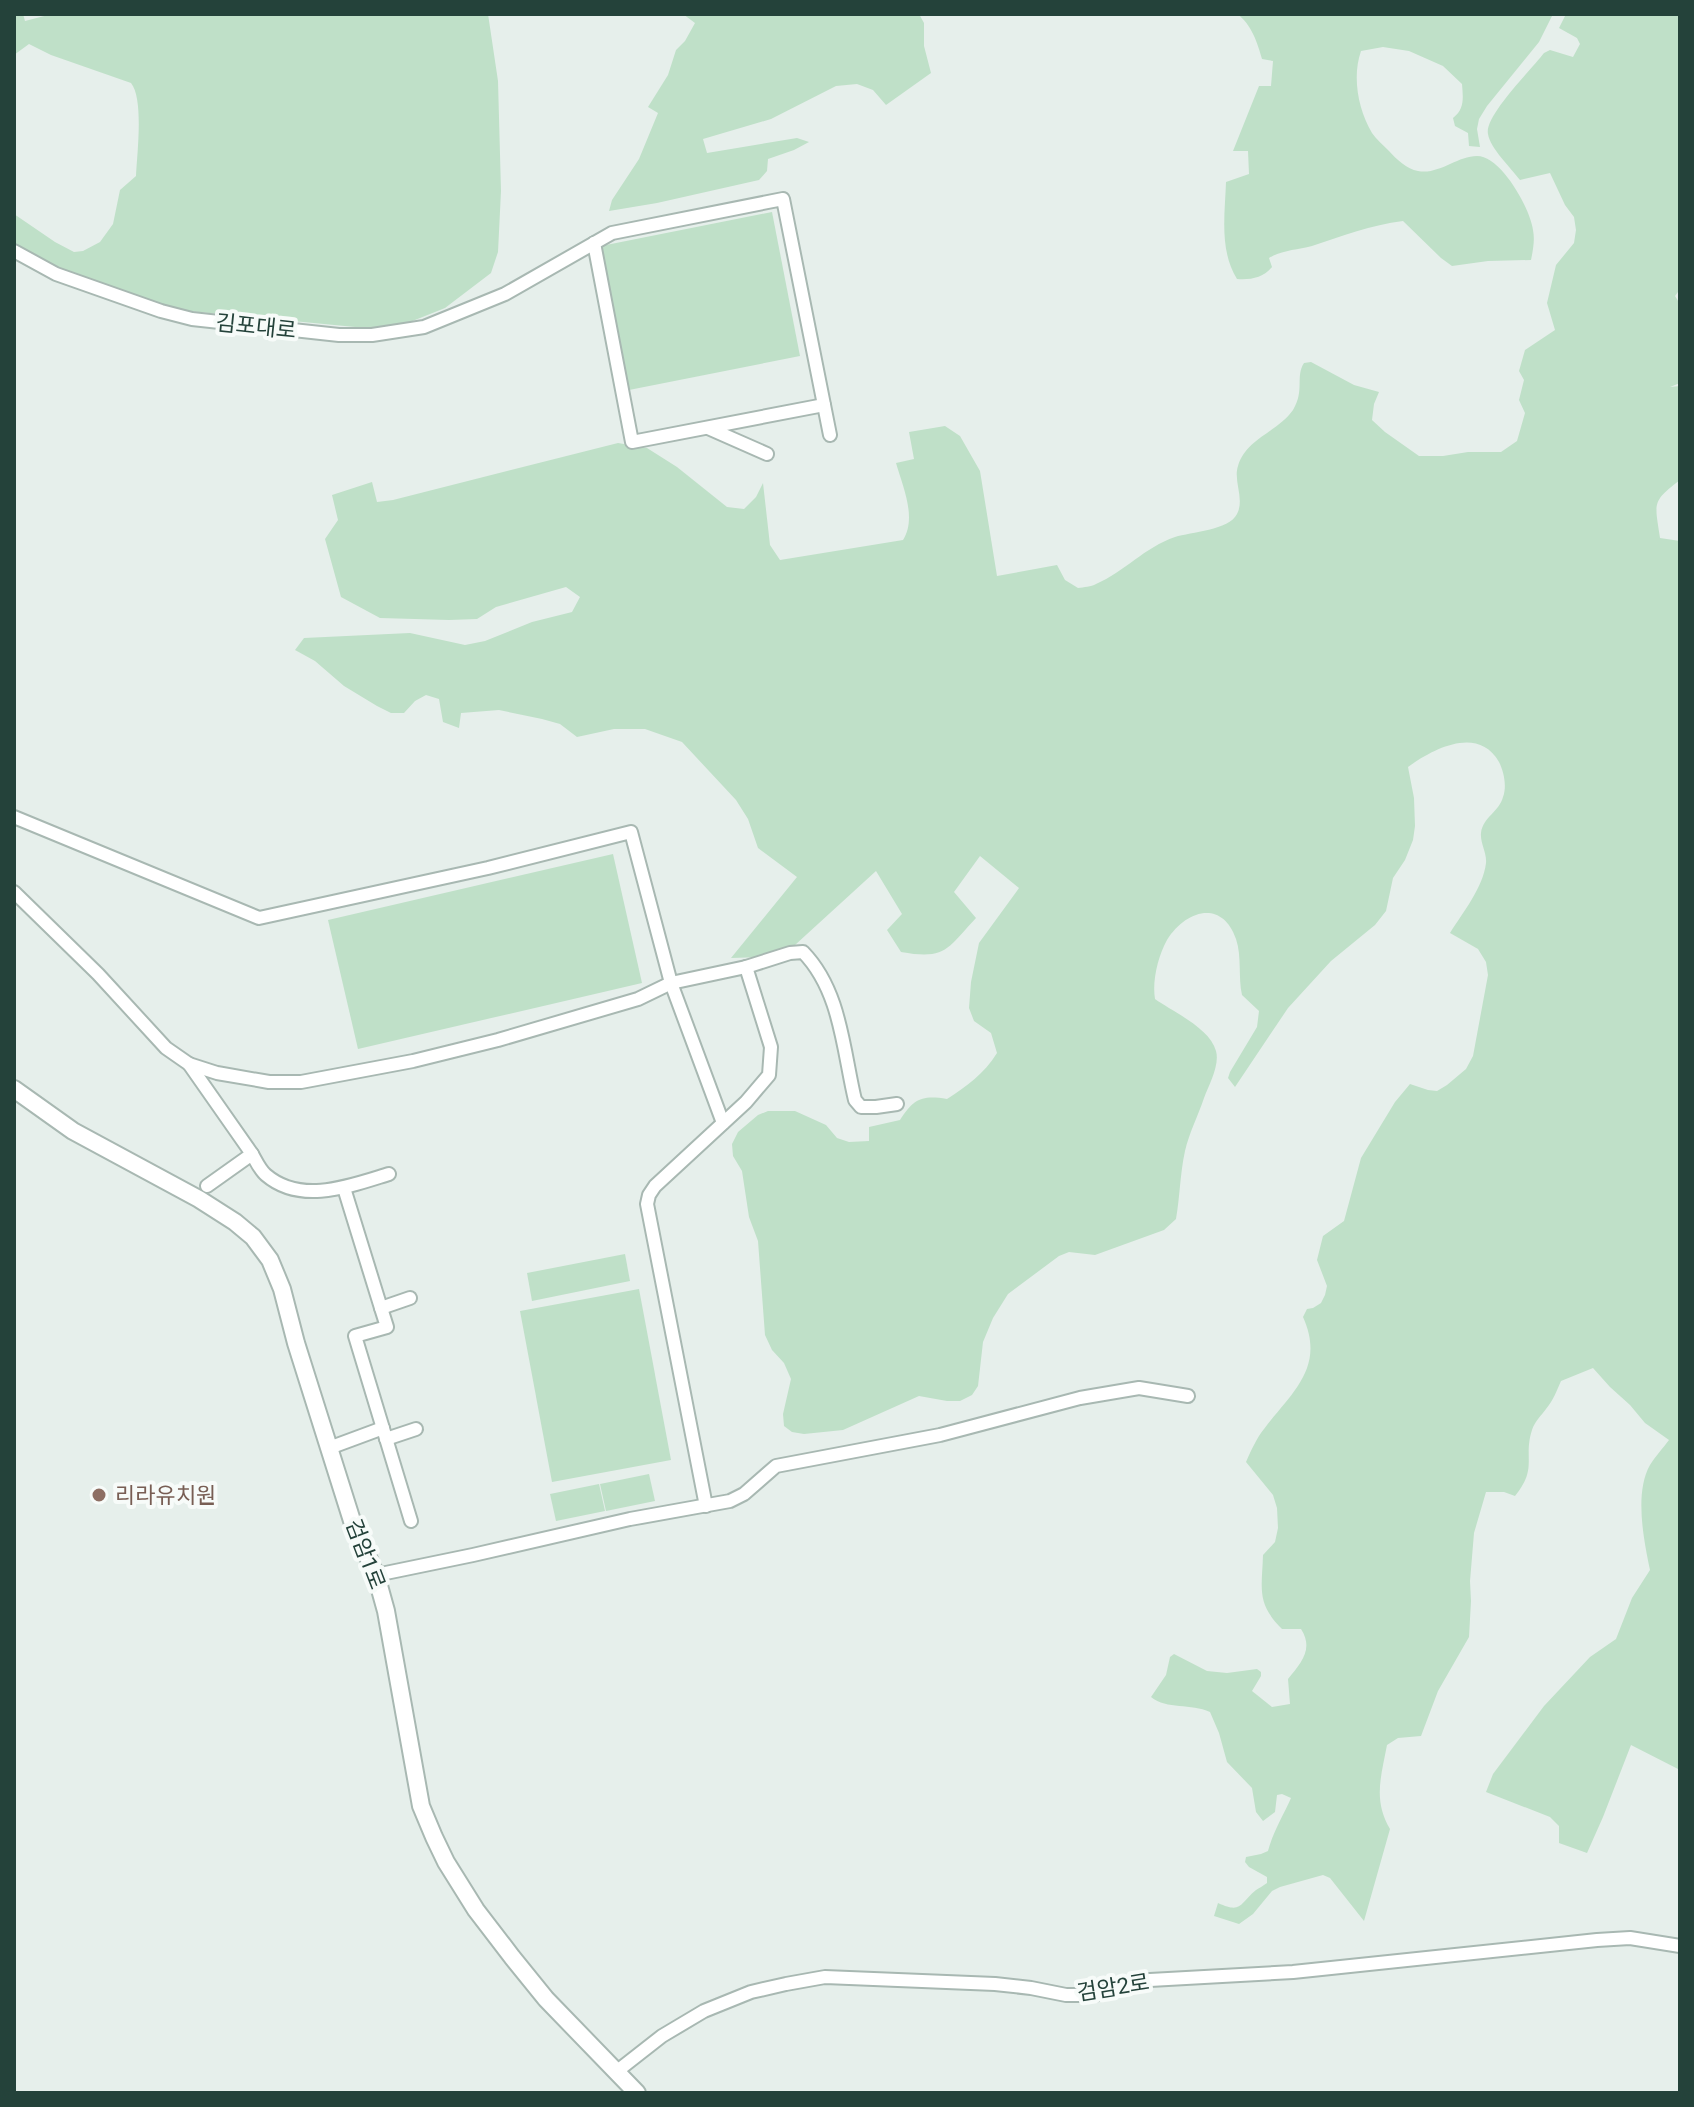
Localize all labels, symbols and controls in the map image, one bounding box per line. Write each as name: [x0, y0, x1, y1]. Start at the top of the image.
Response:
street label: 김포대로: [214, 310, 298, 343]
place label: 리라유치원: [115, 1483, 216, 1508]
marker: 리라유치원: [90, 1486, 108, 1504]
street label: 검암1로: [341, 1516, 390, 1593]
street label: 검암2로: [1075, 1969, 1151, 2006]

